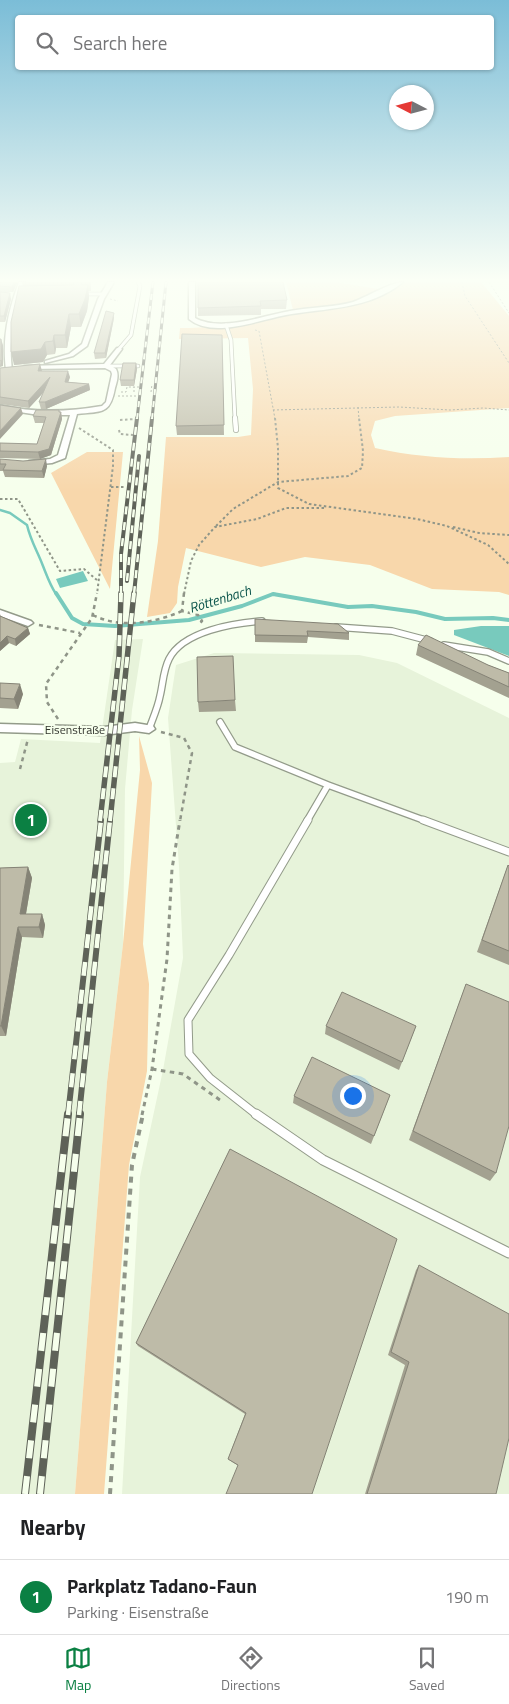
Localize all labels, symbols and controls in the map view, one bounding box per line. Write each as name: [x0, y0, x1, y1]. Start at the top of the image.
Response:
search box: [15, 15, 494, 70]
text: Search here: [73, 28, 167, 57]
icon: search: [33, 29, 61, 57]
north arrow: [389, 85, 434, 130]
water label: Röttenbach: [186, 579, 254, 618]
street label: Eisenstraße: [45, 720, 105, 739]
pin: 1: [15, 801, 47, 839]
your location: [340, 1083, 366, 1109]
text: Nearby: [20, 1511, 85, 1543]
text: Parkplatz Tadano-Faun: [67, 1571, 257, 1600]
text: 1: [32, 1585, 40, 1609]
text: 190 m: [445, 1585, 489, 1609]
text: Parking · Eisenstraße: [67, 1600, 209, 1624]
tab: Map: [64, 1644, 92, 1695]
tab: Directions: [221, 1644, 280, 1695]
tab: Saved: [409, 1644, 445, 1695]

